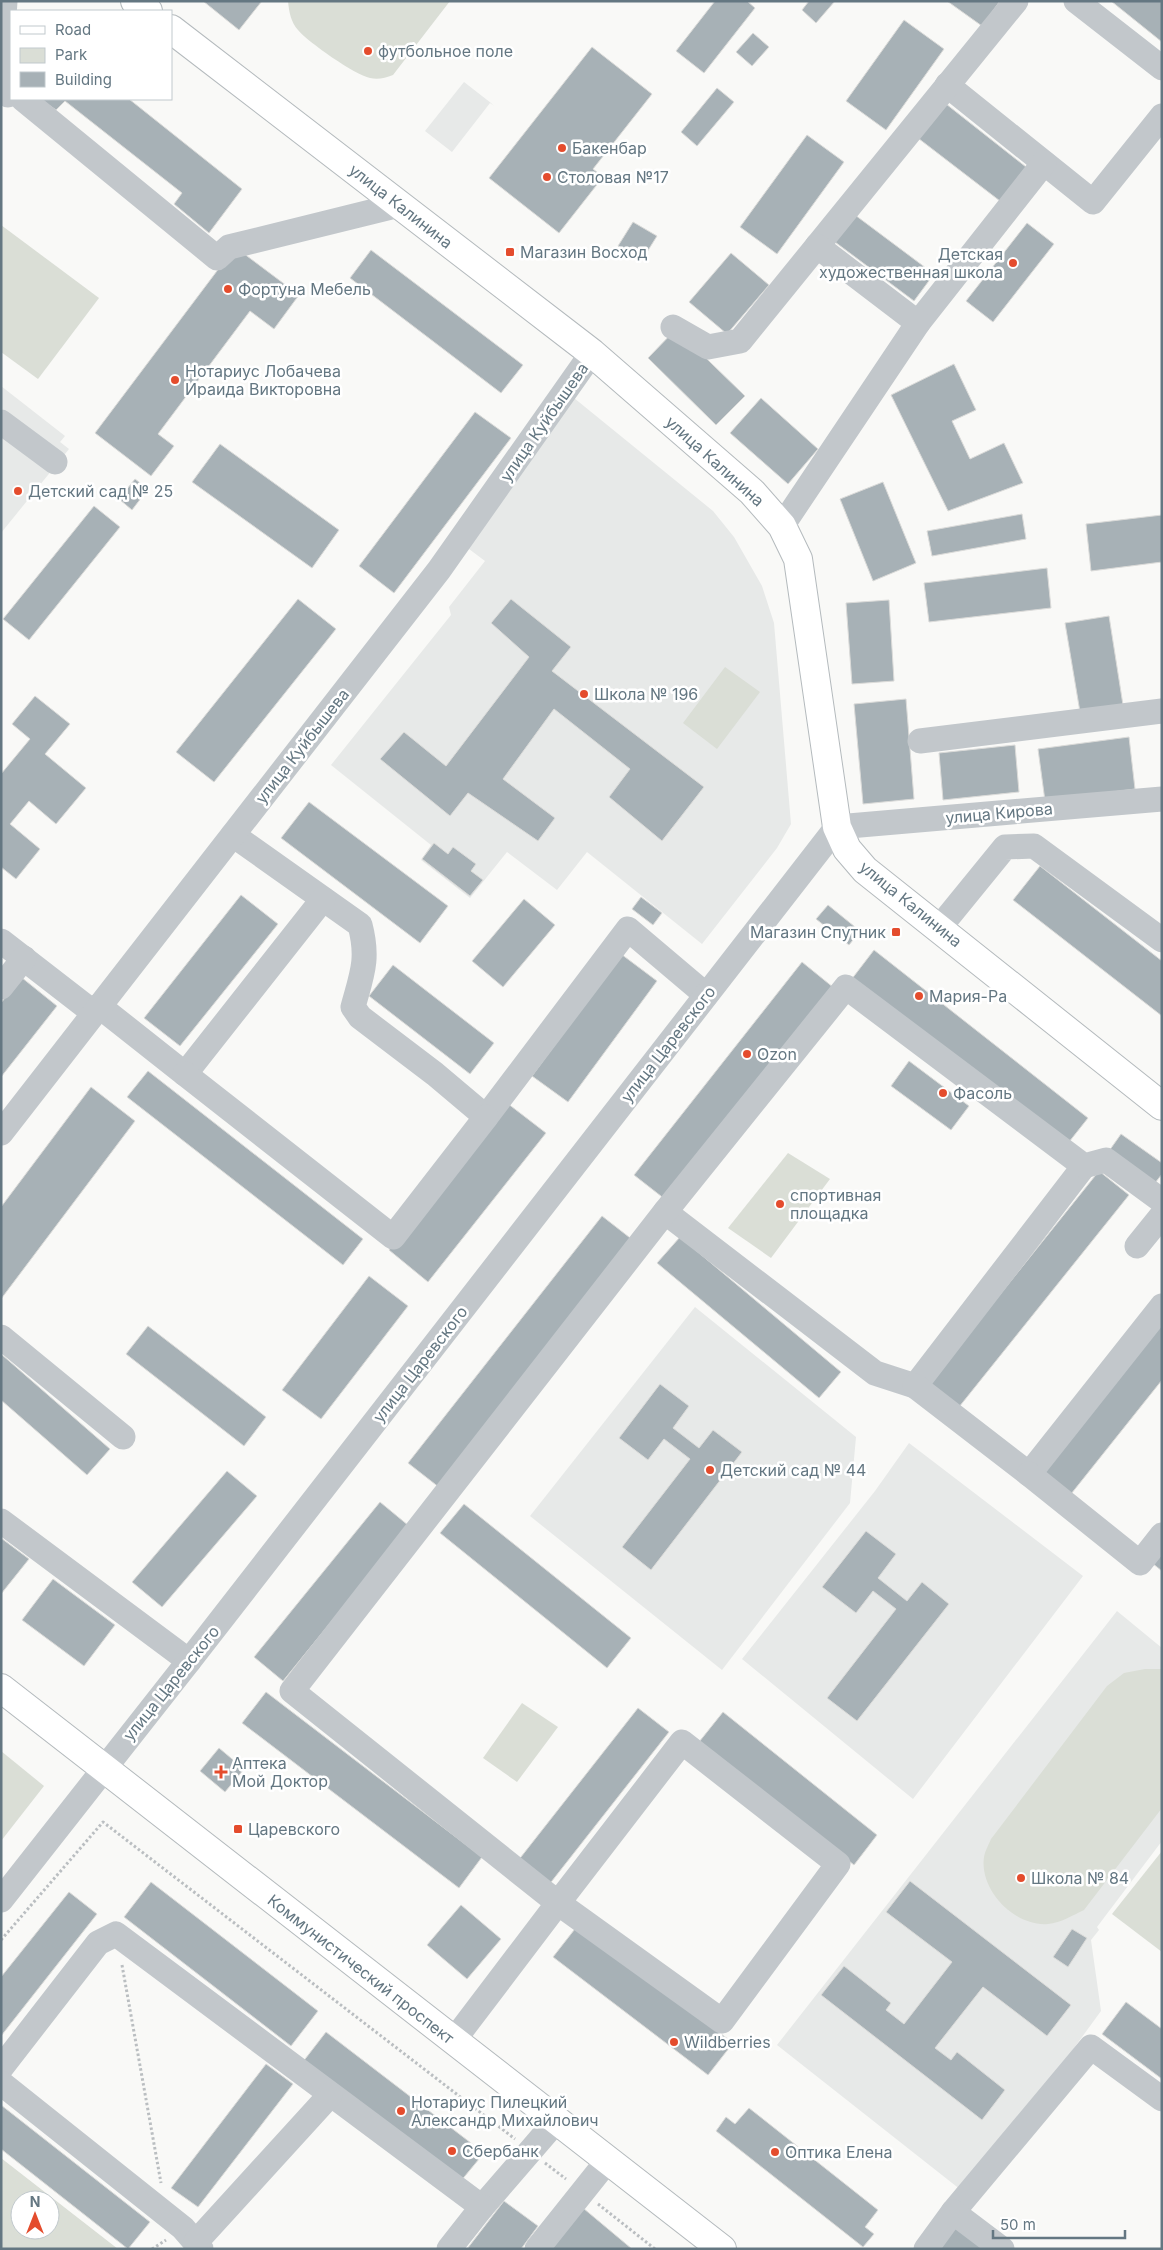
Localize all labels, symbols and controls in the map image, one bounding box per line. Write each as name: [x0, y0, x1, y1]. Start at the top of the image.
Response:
legend: [10, 10, 172, 100]
text: Road: [55, 20, 91, 39]
place label: футбольное поле: [378, 41, 513, 61]
text: Park: [55, 45, 88, 64]
marker: футбольное поле: [362, 45, 374, 57]
text: Building: [55, 70, 112, 89]
place label: Бакенбар: [572, 138, 647, 158]
marker: Бакенбар: [556, 142, 568, 154]
street label: улица Калинина: [345, 159, 457, 253]
place label: Столовая №17: [557, 167, 669, 187]
marker: Столовая №17: [541, 171, 553, 183]
place label: Магазин Восход: [520, 242, 648, 262]
place label: Детская художественная школа: [819, 244, 1003, 282]
marker: Магазин Восход: [504, 246, 516, 258]
marker: Детская художественная школа: [1007, 257, 1019, 269]
place label: Фортуна Мебель: [238, 279, 371, 299]
marker: Фортуна Мебель: [222, 283, 234, 295]
street label: улица Куйбышева: [496, 359, 592, 485]
place label: Нотариус Лобачева Ираида Викторовна: [185, 361, 341, 399]
marker: Нотариус Лобачева Ираида Викторовна: [169, 374, 181, 386]
street label: улица Калинина: [662, 412, 768, 510]
place label: Детский сад № 25: [28, 481, 173, 501]
marker: Детский сад № 25: [12, 485, 24, 497]
place label: Школа № 196: [594, 684, 698, 704]
street label: улица Куйбышева: [251, 685, 353, 807]
marker: Школа № 196: [578, 688, 590, 700]
street label: улица Кирова: [945, 798, 1053, 828]
street label: улица Калинина: [856, 857, 966, 951]
place label: Магазин Спутник: [750, 922, 886, 942]
marker: Магазин Спутник: [890, 926, 902, 938]
street label: улица Царевского: [616, 982, 720, 1106]
place label: Мария-Ра: [929, 986, 1007, 1006]
marker: Мария-Ра: [913, 990, 925, 1002]
place label: Ozon: [757, 1044, 797, 1064]
marker: Ozon: [741, 1048, 753, 1060]
place label: Фасоль: [953, 1083, 1012, 1103]
marker: Фасоль: [937, 1087, 949, 1099]
place label: спортивная площадка: [790, 1185, 881, 1223]
marker: спортивная площадка: [774, 1198, 786, 1210]
street label: улица Царевского: [368, 1302, 472, 1426]
place label: Детский сад № 44: [720, 1460, 866, 1480]
marker: Детский сад № 44: [704, 1464, 716, 1476]
street label: улица Царевского: [119, 1622, 223, 1744]
place label: Аптека Мой Доктор: [232, 1753, 328, 1791]
marker: Аптека Мой Доктор: [214, 1765, 228, 1779]
place label: Царевского: [248, 1819, 340, 1839]
marker: Царевского: [232, 1823, 244, 1835]
place label: Школа № 84: [1031, 1868, 1129, 1888]
marker: Школа № 84: [1015, 1872, 1027, 1884]
street label: Коммунистический проспект: [264, 1890, 459, 2048]
place label: Wildberries: [684, 2032, 771, 2052]
marker: Wildberries: [668, 2036, 680, 2048]
place label: Нотариус Пилецкий Александр Михайлович: [411, 2092, 599, 2130]
marker: Нотариус Пилецкий Александр Михайлович: [395, 2105, 407, 2117]
place label: Сбербанк: [462, 2141, 539, 2161]
place label: Оптика Елена: [785, 2142, 893, 2162]
marker: Сбербанк: [446, 2145, 458, 2157]
marker: Оптика Елена: [769, 2146, 781, 2158]
north arrow: [10, 2190, 60, 2240]
text: N: [30, 2193, 40, 2210]
scale bar: [993, 2208, 1126, 2240]
text: 50 m: [1000, 2215, 1036, 2234]

